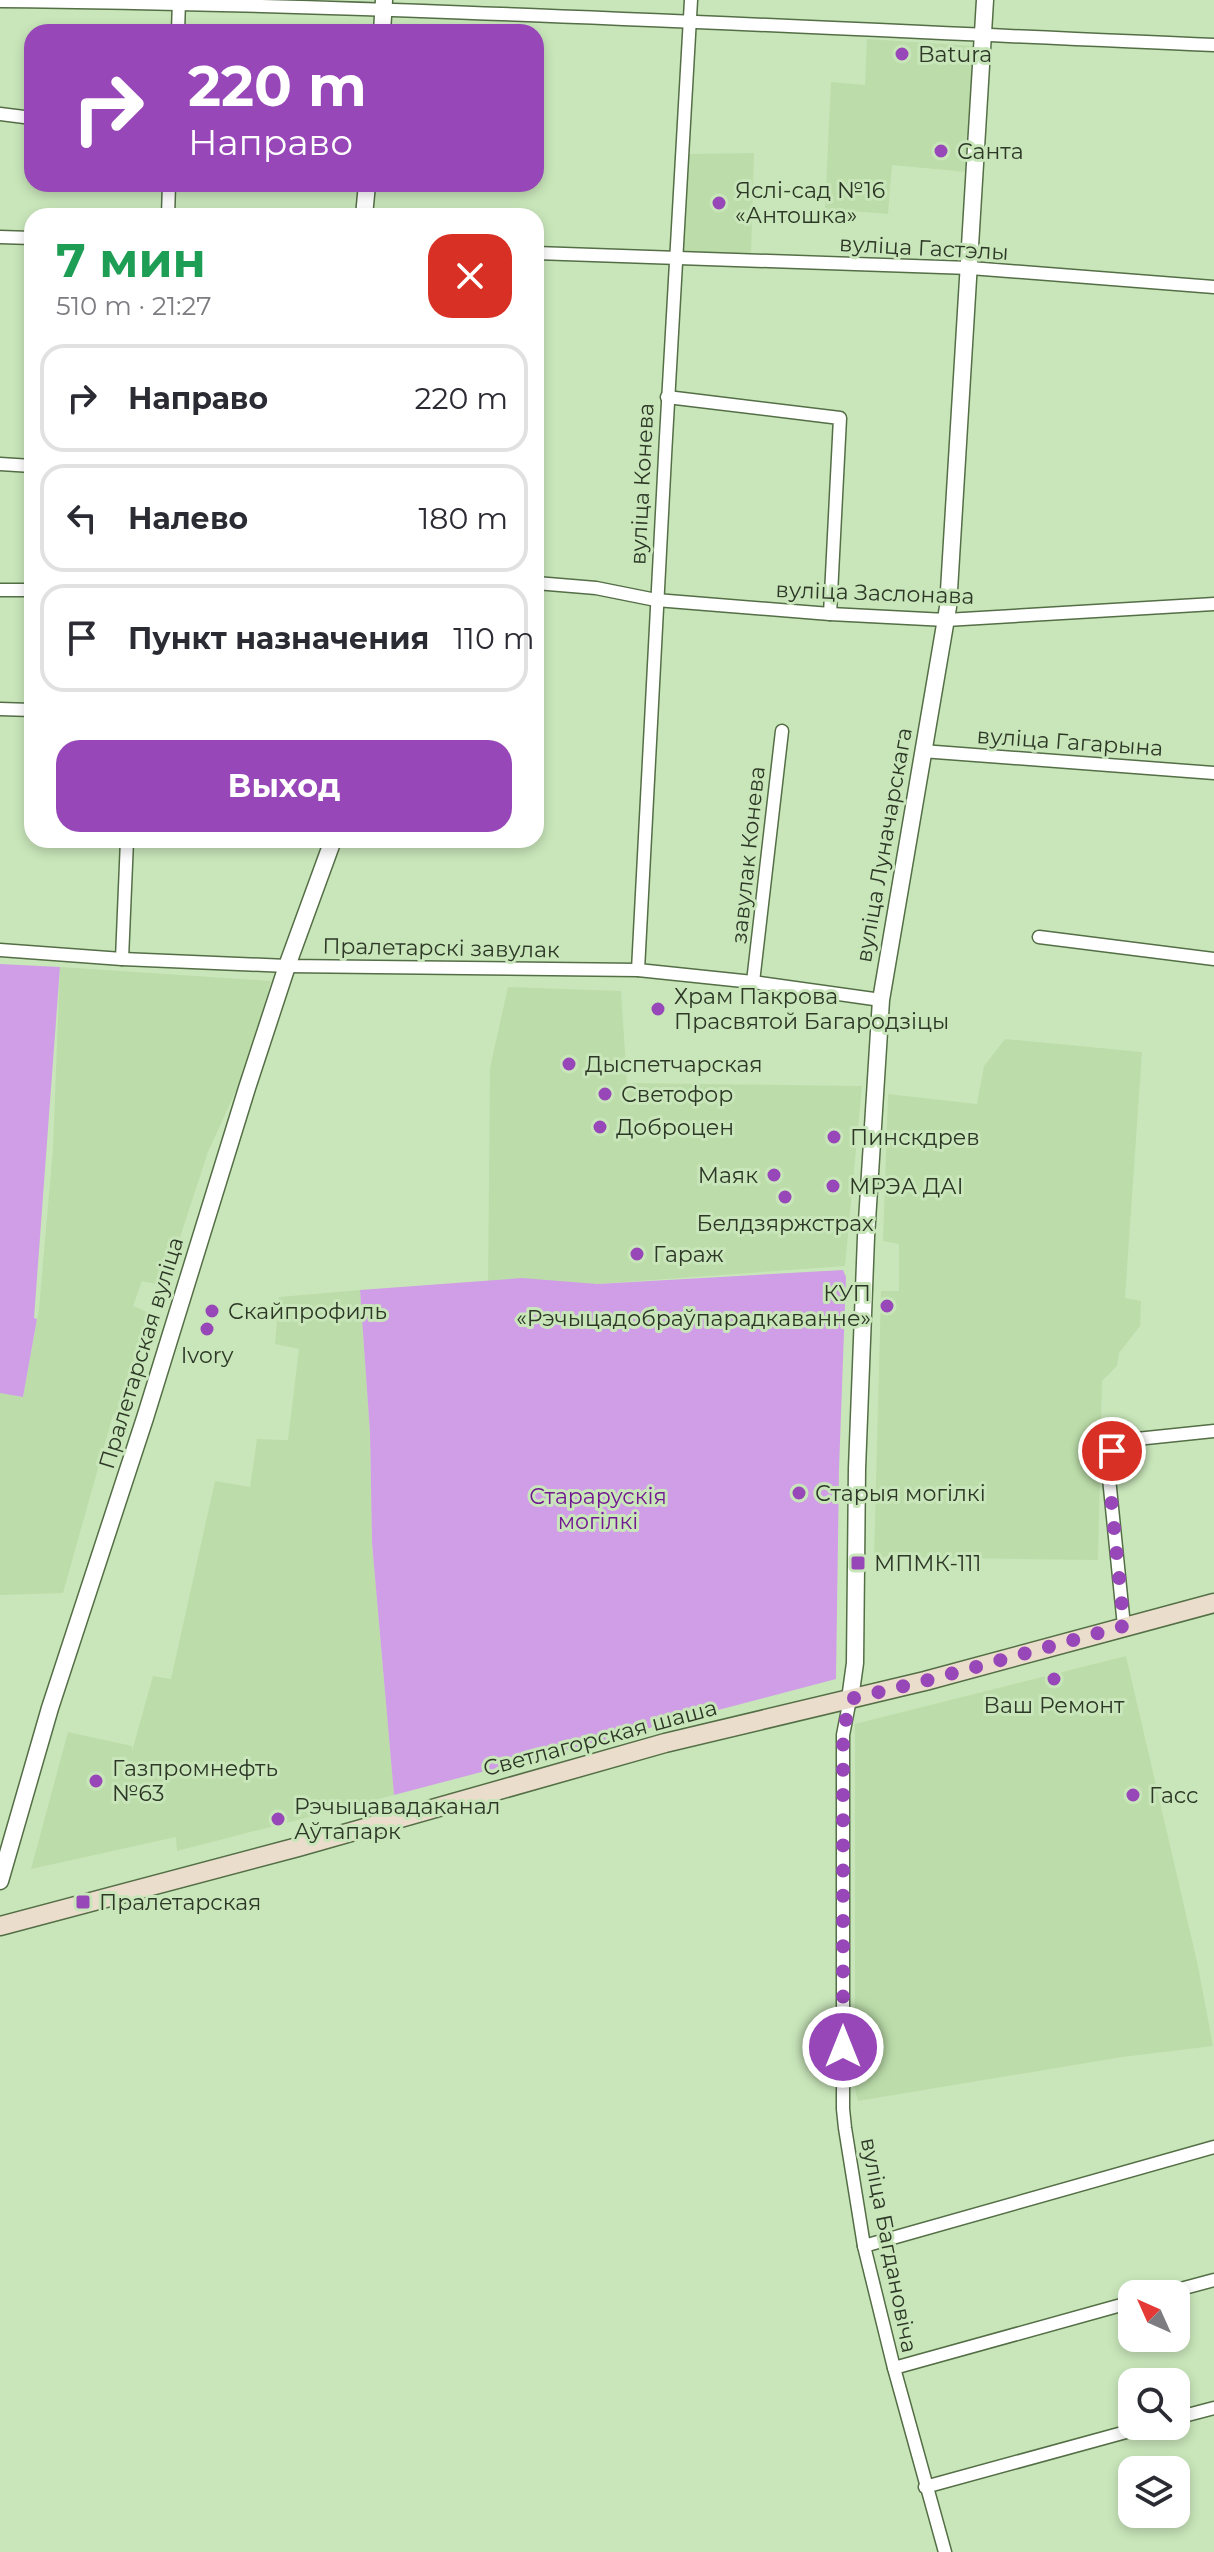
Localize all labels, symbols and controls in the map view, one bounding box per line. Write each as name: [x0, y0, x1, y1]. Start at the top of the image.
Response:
place label: Batura: [918, 41, 992, 68]
marker: Batura: [893, 45, 911, 63]
text: 220 m: [188, 52, 367, 120]
icon: right: [56, 56, 160, 160]
text: Направо: [188, 120, 353, 164]
place label: Санта: [957, 138, 1024, 165]
marker: Санта: [932, 142, 950, 160]
place label: Яслі-сад №16 «Антошка»: [735, 177, 885, 229]
marker: Яслі-сад №16 «Антошка»: [710, 194, 728, 212]
street label: вуліца Гастэлы: [839, 230, 1009, 266]
text: 7 мин: [56, 231, 206, 289]
button: close: [428, 234, 512, 318]
text: 510 m · 21:27: [56, 290, 212, 322]
icon: right: [60, 376, 104, 420]
text: Направо: [128, 380, 268, 417]
text: 220 m: [414, 380, 508, 417]
street label: вуліца Конева: [624, 402, 660, 566]
icon: left: [60, 496, 104, 540]
text: Налево: [128, 500, 248, 537]
text: 180 m: [418, 500, 508, 537]
street label: вуліца Заслонава: [775, 576, 975, 610]
icon: arrive: [60, 616, 104, 660]
text: Пункт назначения: [128, 620, 429, 657]
text: 110 m: [453, 620, 534, 657]
street label: вуліца Гагарына: [976, 722, 1164, 762]
street label: вуліца Луначарскага: [850, 725, 918, 965]
button: Выход: [56, 740, 512, 832]
street label: завулак Конева: [725, 765, 771, 945]
street label: Пралетарскі завулак: [322, 932, 560, 964]
place label: Храм Пакрова Прасвятой Багародзіцы: [674, 983, 949, 1035]
marker: Храм Пакрова Прасвятой Багародзіцы: [649, 1000, 667, 1018]
place label: Дыспетчарская: [585, 1051, 763, 1078]
marker: Дыспетчарская: [560, 1055, 578, 1073]
place label: Светофор: [621, 1081, 733, 1108]
marker: Светофор: [596, 1085, 614, 1103]
place label: Доброцен: [616, 1114, 734, 1141]
marker: Доброцен: [591, 1118, 609, 1136]
place label: Пинскдрев: [850, 1124, 980, 1151]
marker: Пинскдрев: [825, 1128, 843, 1146]
place label: Маяк: [698, 1162, 758, 1189]
marker: Маяк: [765, 1166, 783, 1184]
place label: МРЭА ДАІ: [849, 1173, 963, 1200]
marker: МРЭА ДАІ: [824, 1177, 842, 1195]
marker: Белдзяржстрах: [776, 1188, 794, 1206]
place label: Белдзяржстрах: [696, 1210, 874, 1237]
street label: Пралетарская вуліца: [93, 1234, 189, 1472]
place label: Гараж: [653, 1241, 724, 1268]
marker: Гараж: [628, 1245, 646, 1263]
place label: КУП «Рэчыцадобраўпарадкаванне»: [516, 1280, 871, 1332]
marker: КУП «Рэчыцадобраўпарадкаванне»: [878, 1297, 896, 1315]
place label: Скайпрофиль: [228, 1298, 387, 1325]
marker: Скайпрофиль: [203, 1302, 221, 1320]
marker: Ivory: [198, 1320, 216, 1338]
place label: Ivory: [181, 1342, 233, 1369]
pin: [1078, 1417, 1146, 1485]
icon: arrive: [1090, 1429, 1134, 1473]
place label: Старыя могілкі: [815, 1480, 986, 1507]
park label: Старарускія могілкі: [529, 1483, 667, 1535]
marker: Старыя могілкі: [790, 1484, 808, 1502]
place label: МПМК-111: [874, 1550, 981, 1577]
marker: МПМК-111: [849, 1554, 867, 1572]
marker: Ваш Ремонт: [1045, 1670, 1063, 1688]
place label: Ваш Ремонт: [983, 1692, 1125, 1719]
street label: Светлагорская шаша: [480, 1694, 720, 1782]
place label: Газпромнефть №63: [112, 1755, 278, 1807]
marker: Газпромнефть №63: [87, 1772, 105, 1790]
place label: Гасс: [1149, 1782, 1198, 1809]
marker: Гасс: [1124, 1786, 1142, 1804]
place label: Рэчыцавадаканал Аўтапарк: [294, 1793, 500, 1845]
marker: Рэчыцавадаканал Аўтапарк: [269, 1810, 287, 1828]
place label: Пралетарская: [99, 1889, 261, 1916]
marker: Пралетарская: [74, 1893, 92, 1911]
position arrow: [801, 2005, 885, 2089]
street label: вуліца Багдановіча: [855, 2135, 923, 2355]
north arrow: [1118, 2280, 1190, 2352]
map controls: [1118, 2280, 1190, 2528]
button: search: [1118, 2368, 1190, 2440]
button: layers: [1118, 2456, 1190, 2528]

